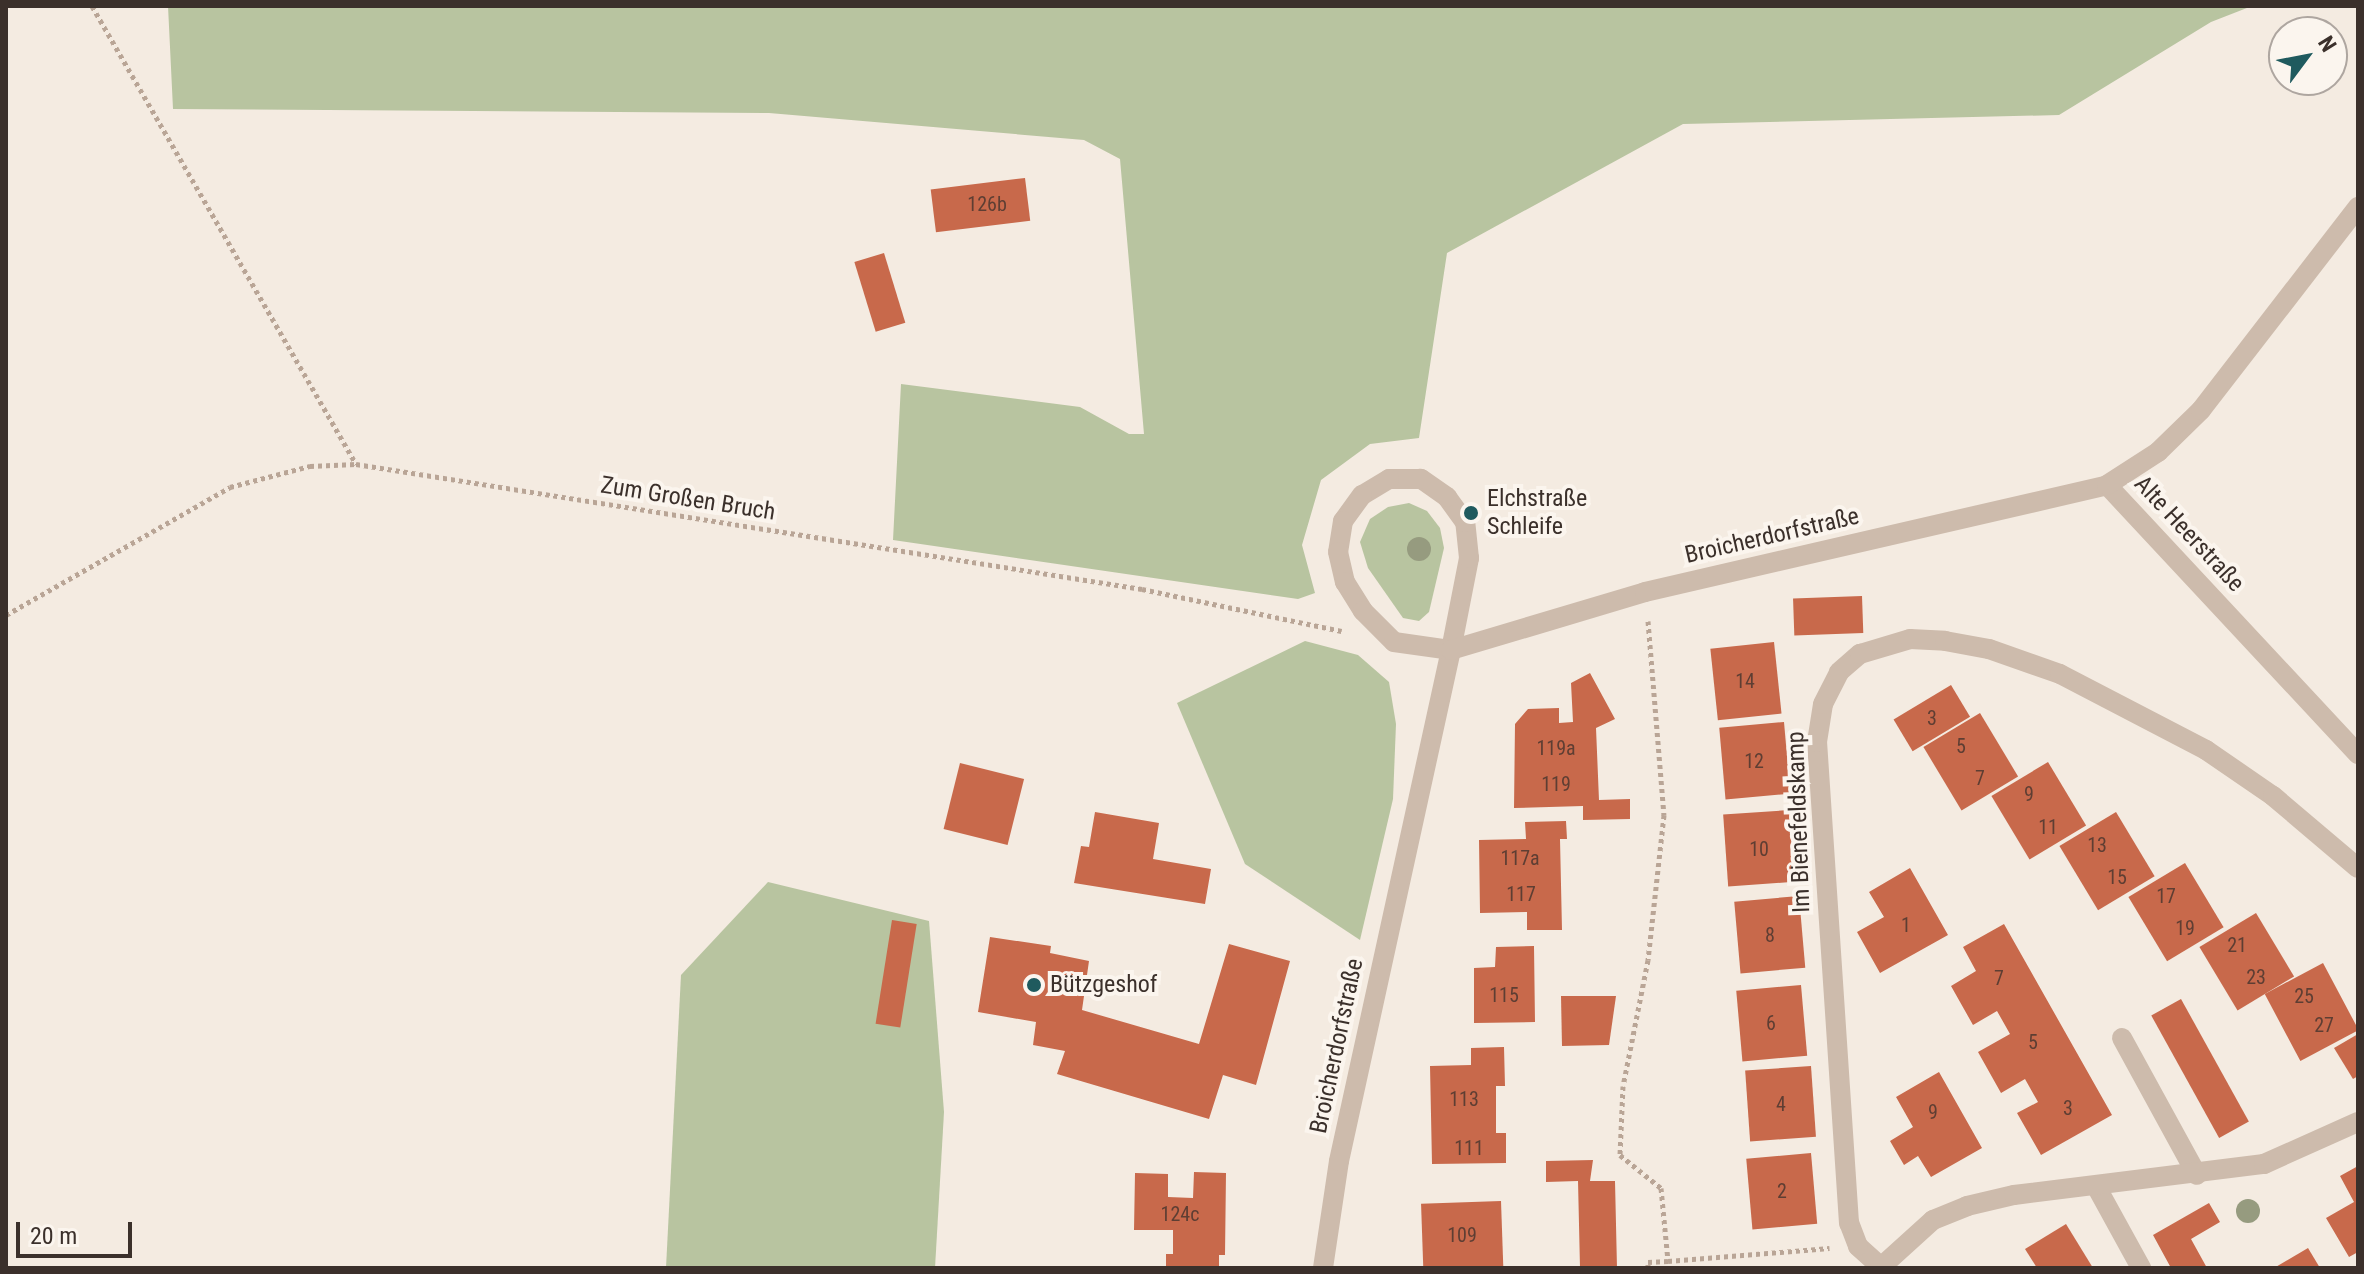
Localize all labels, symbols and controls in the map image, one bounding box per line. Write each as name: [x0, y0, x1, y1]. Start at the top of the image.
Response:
north arrow: [2268, 16, 2348, 96]
text: N: [2313, 32, 2341, 56]
house number: 126b: [967, 192, 1007, 216]
street label: Alte Heerstraße: [2128, 470, 2250, 598]
street label: Zum Großen Bruch: [599, 471, 777, 527]
place label: Elchstraße Schleife: [1487, 485, 1587, 541]
street label: Broicherdorfstraße: [1682, 502, 1862, 570]
marker: Elchstraße Schleife: [1462, 504, 1480, 522]
house number: 14: [1735, 669, 1755, 693]
house number: 3: [1927, 706, 1937, 730]
street label: Im Bienefeldskamp: [1781, 731, 1817, 913]
house number: 5: [1956, 734, 1966, 758]
house number: 119a: [1536, 736, 1576, 760]
house number: 12: [1744, 749, 1764, 773]
house number: 7: [1975, 766, 1985, 790]
house number: 119: [1541, 772, 1571, 796]
house number: 9: [2024, 782, 2034, 806]
house number: 11: [2038, 815, 2058, 839]
house number: 13: [2087, 833, 2107, 857]
house number: 10: [1749, 837, 1769, 861]
house number: 117a: [1500, 846, 1540, 870]
house number: 15: [2107, 865, 2127, 889]
house number: 117: [1506, 882, 1536, 906]
house number: 17: [2156, 884, 2176, 908]
house number: 1: [1901, 913, 1911, 937]
house number: 19: [2175, 916, 2195, 940]
house number: 8: [1765, 923, 1775, 947]
house number: 21: [2227, 933, 2247, 957]
street label: Broicherdorfstraße: [1304, 956, 1370, 1136]
house number: 23: [2246, 965, 2266, 989]
house number: 7: [1994, 966, 2004, 990]
place label: Bützgeshof: [1050, 971, 1157, 999]
marker: Bützgeshof: [1025, 976, 1043, 994]
house number: 115: [1489, 983, 1519, 1007]
house number: 25: [2294, 984, 2314, 1008]
house number: 6: [1766, 1011, 1776, 1035]
house number: 27: [2314, 1013, 2334, 1037]
house number: 5: [2028, 1030, 2038, 1054]
house number: 113: [1449, 1087, 1479, 1111]
house number: 4: [1776, 1092, 1786, 1116]
house number: 3: [2063, 1096, 2073, 1120]
house number: 9: [1928, 1100, 1938, 1124]
house number: 111: [1454, 1136, 1484, 1160]
house number: 2: [1777, 1179, 1787, 1203]
house number: 124c: [1161, 1202, 1199, 1226]
scale bar: [20, 1206, 136, 1256]
text: 20 m: [30, 1222, 77, 1250]
house number: 109: [1447, 1223, 1477, 1247]

